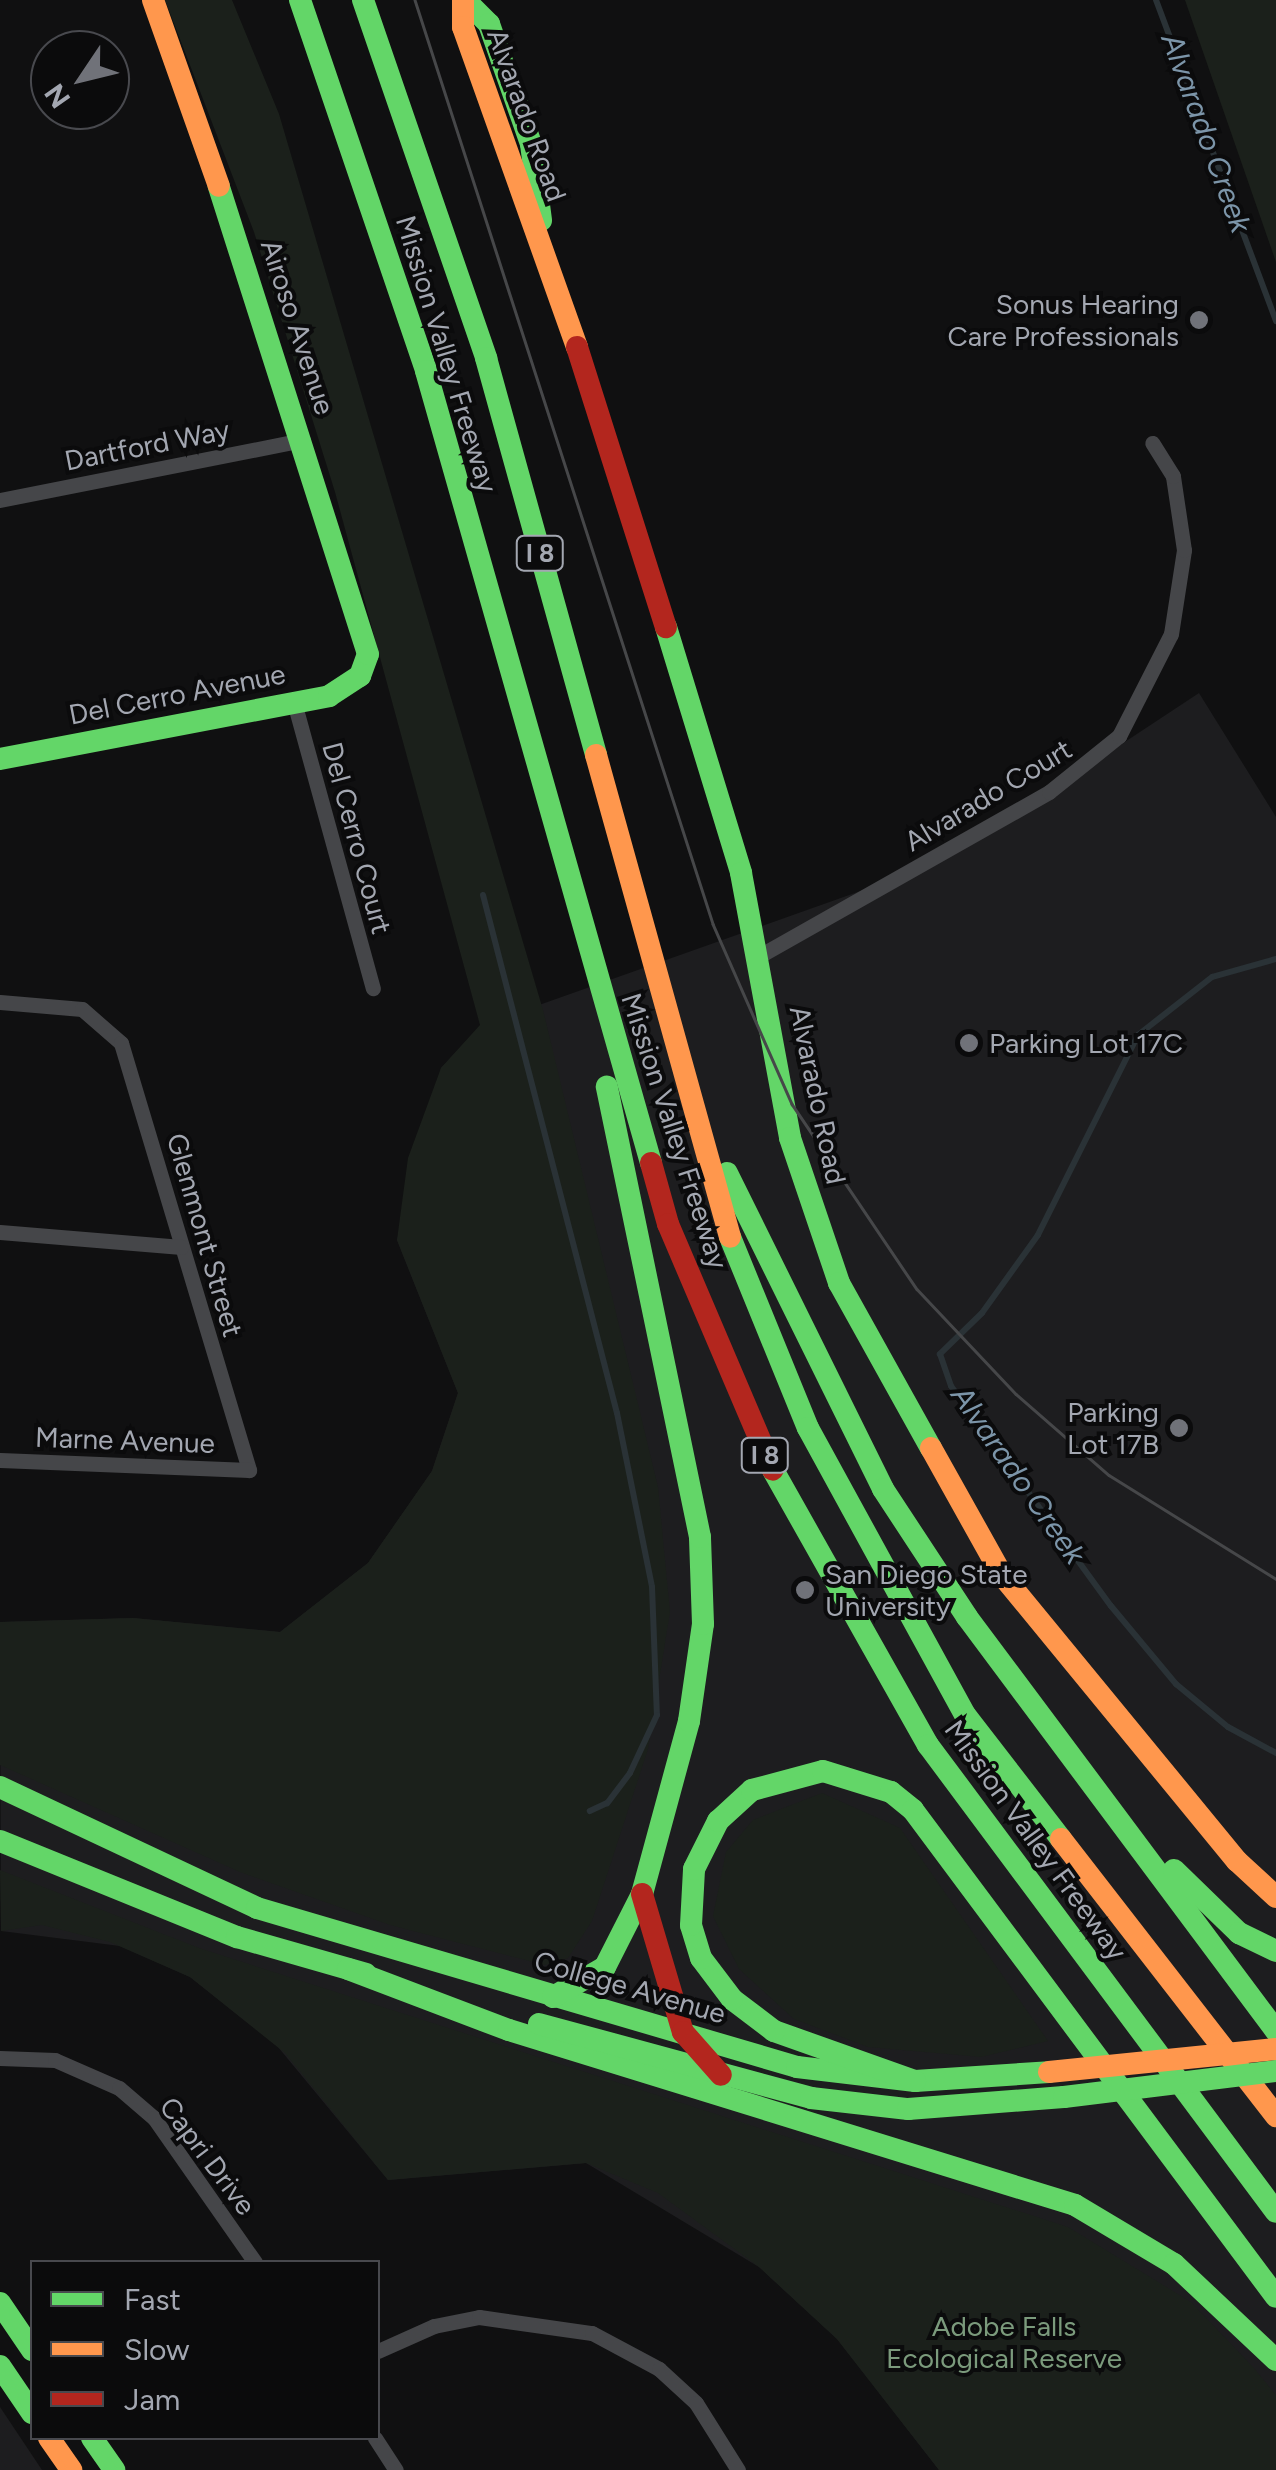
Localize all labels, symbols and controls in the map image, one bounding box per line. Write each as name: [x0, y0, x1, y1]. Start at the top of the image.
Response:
street label: Alvarado Road: [480, 24, 574, 206]
water label: Alvarado Creek: [1153, 28, 1259, 238]
north arrow: [30, 30, 130, 130]
text: N: [37, 77, 77, 115]
street label: Mission Valley Freeway: [389, 211, 505, 497]
street label: Airoso Avenue: [254, 235, 342, 419]
place label: Sonus Hearing Care Professionals: [948, 287, 1179, 353]
marker: Sonus Hearing Care Professionals: [1188, 309, 1210, 331]
street label: Dartford Way: [62, 413, 232, 477]
road number: I 8: [515, 533, 565, 573]
street label: Del Cerro Avenue: [66, 657, 288, 731]
street label: Alvarado Court: [898, 732, 1078, 858]
street label: Del Cerro Court: [315, 738, 399, 938]
street label: Mission Valley Freeway: [615, 989, 735, 1273]
street label: Alvarado Road: [783, 1003, 853, 1187]
place label: Parking Lot 17C: [989, 1026, 1183, 1060]
marker: Parking Lot 17C: [958, 1032, 980, 1054]
street label: Glenmont Street: [160, 1129, 250, 1341]
water label: Alvarado Creek: [943, 1379, 1093, 1571]
place label: Parking Lot 17B: [1067, 1395, 1159, 1461]
marker: Parking Lot 17B: [1168, 1417, 1190, 1439]
street label: Marne Avenue: [34, 1420, 216, 1460]
road number: I 8: [740, 1435, 790, 1475]
place label: San Diego State University: [825, 1557, 1027, 1623]
marker: San Diego State University: [794, 1579, 816, 1601]
street label: Mission Valley Freeway: [938, 1714, 1134, 1966]
street label: College Avenue: [531, 1944, 729, 2030]
street label: Capri Drive: [153, 2091, 263, 2221]
legend: [30, 2260, 380, 2440]
text: Fast: [124, 2281, 181, 2318]
park label: Adobe Falls Ecological Reserve: [886, 2309, 1122, 2375]
text: Slow: [124, 2331, 190, 2368]
text: Jam: [124, 2381, 180, 2418]

